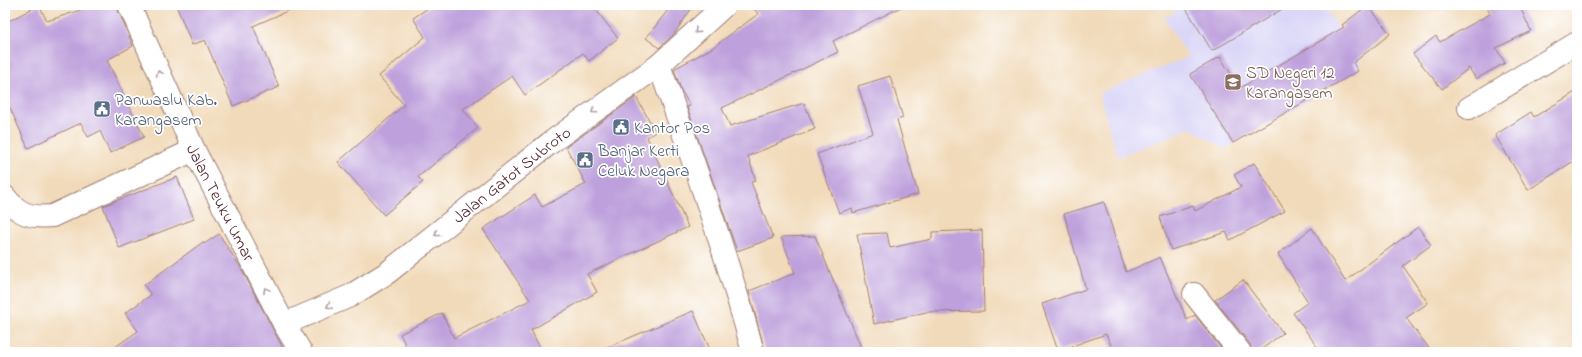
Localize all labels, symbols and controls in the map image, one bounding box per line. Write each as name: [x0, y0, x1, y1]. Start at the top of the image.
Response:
one-way arrow: [694, 27, 702, 34]
place label: SD Negeri 12 Karangasem: [1246, 61, 1334, 108]
one-way arrow: [156, 70, 164, 77]
school or university icon: SD Negeri 12 Karangasem: [1223, 72, 1243, 92]
place label: Panwaslu Kab. Karangasem: [115, 88, 218, 135]
public building icon: Panwaslu Kab. Karangasem: [92, 99, 112, 119]
one-way arrow: [591, 106, 598, 114]
place label: Kantor Pos: [634, 116, 710, 141]
public building icon: Kantor Pos: [611, 117, 631, 137]
street label: Jalan Gatot Subroto: [448, 121, 577, 230]
place label: Banjar Kerti Celuk Negara: [597, 139, 690, 186]
street label: Jalan Teuku Umar: [179, 141, 261, 267]
public building icon: Banjar Kerti Celuk Negara: [575, 150, 595, 170]
one-way arrow: [434, 229, 441, 236]
one-way arrow: [264, 287, 271, 294]
one-way arrow: [325, 301, 333, 309]

